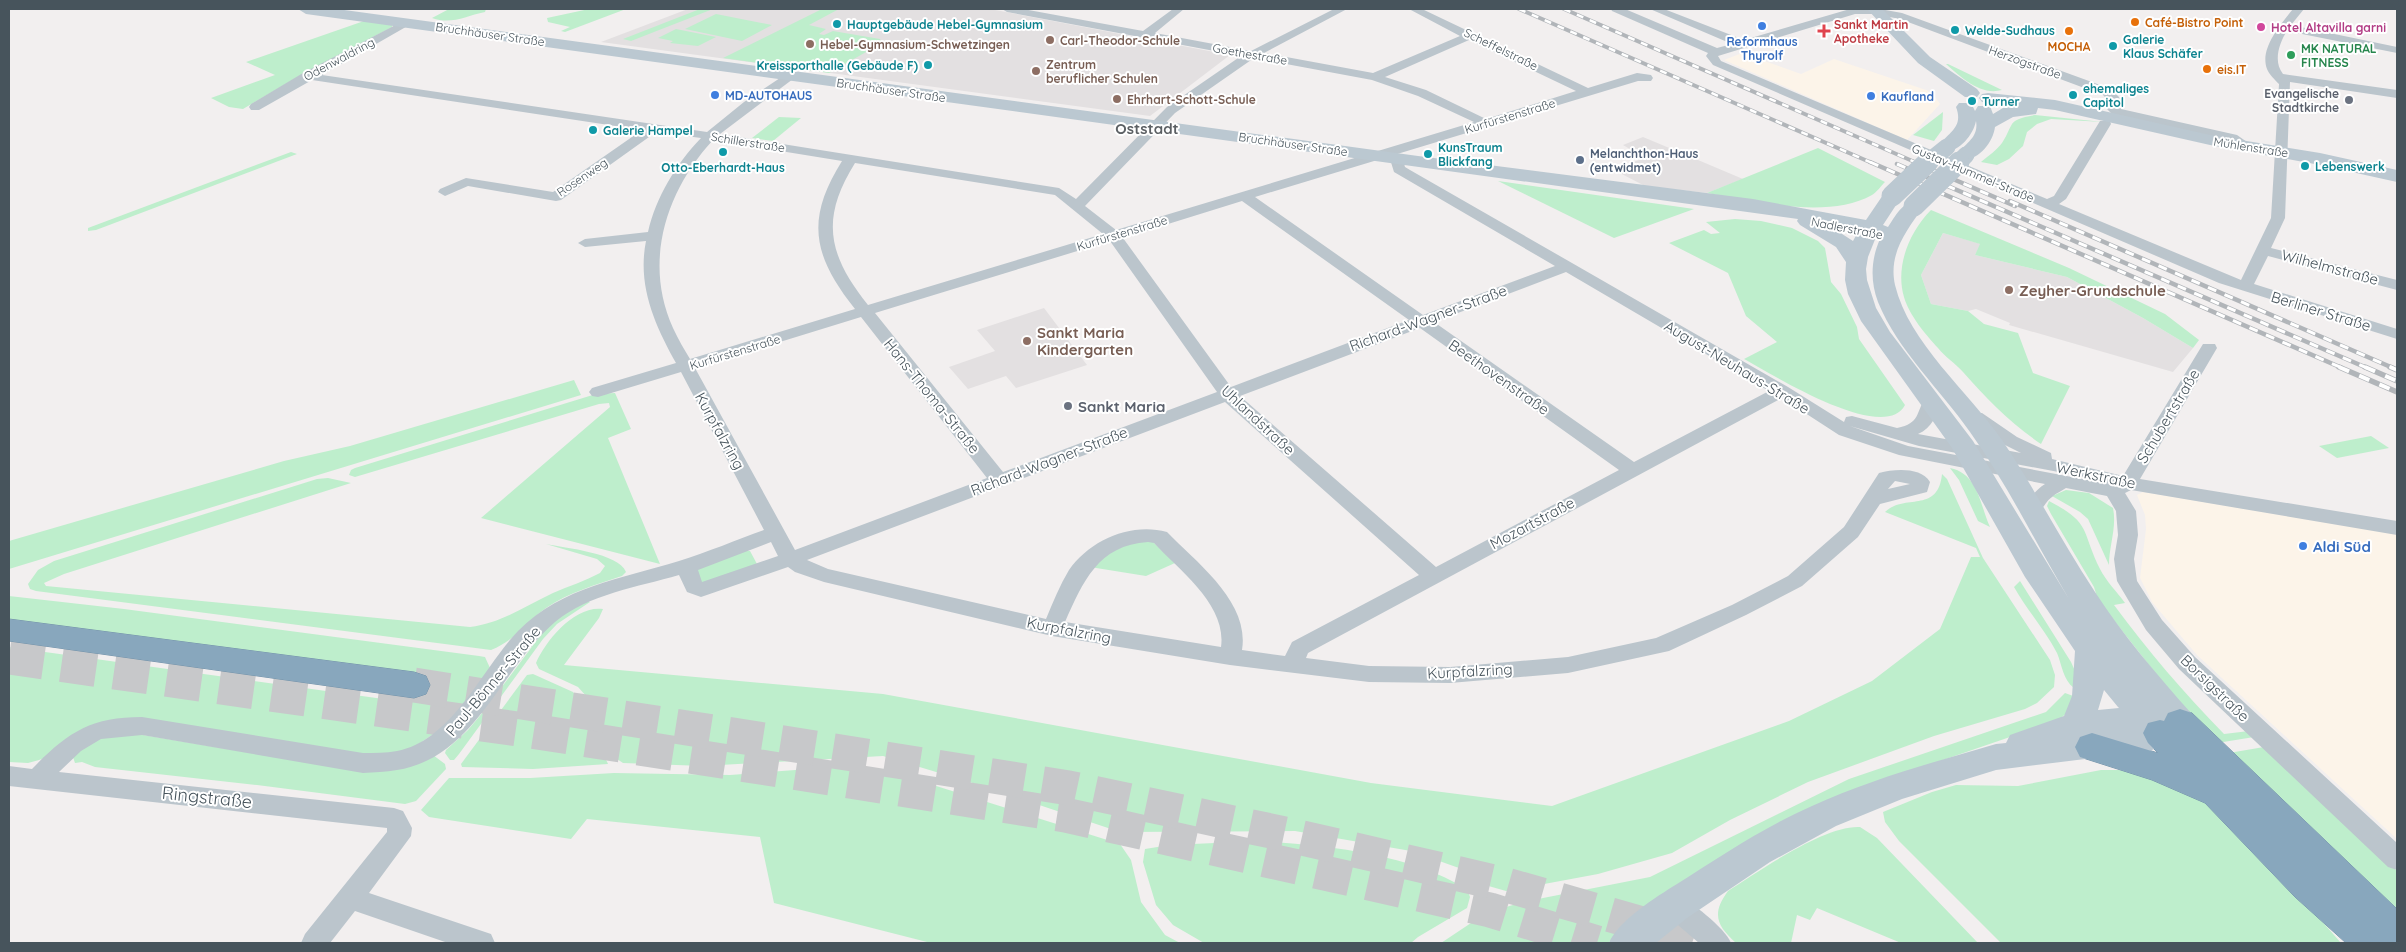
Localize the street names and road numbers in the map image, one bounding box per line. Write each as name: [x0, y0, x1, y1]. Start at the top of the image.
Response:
street label: Bruchhäuser Straße: [434, 19, 546, 49]
street label: Scheffelstraße: [1462, 25, 1541, 73]
street label: Odenwaldring: [301, 34, 377, 84]
street label: Goethestraße: [1212, 40, 1289, 68]
street label: Herzogstraße: [1987, 42, 2063, 82]
street label: Bruchhäuser Straße: [835, 75, 947, 105]
street label: Kurfürstenstraße: [1463, 95, 1557, 137]
street label: Schillerstraße: [710, 129, 786, 155]
street label: Bruchhäuser Straße: [1237, 129, 1349, 159]
street label: Mühlenstraße: [2213, 134, 2290, 160]
street label: Gustav-Hummel-Straße: [1910, 140, 2037, 206]
street label: Rosenweg: [554, 155, 610, 199]
street label: Kurfürstenstraße: [1075, 212, 1169, 254]
street label: Nadlerstraße: [1810, 214, 1884, 242]
street label: Wilhelmstraße: [2279, 245, 2381, 289]
street label: Richard-Wagner-Straße: [1347, 281, 1509, 355]
street label: Berliner Straße: [2269, 287, 2373, 335]
street label: August-Neuhaus-Straße: [1661, 316, 1813, 418]
street label: Kurfürstenstraße: [688, 331, 782, 373]
street label: Hans-Thoma-Straße: [880, 335, 984, 457]
street label: Beethovenstraße: [1445, 335, 1553, 419]
street label: Schubertstraße: [2132, 366, 2204, 466]
street label: Uhlandstraße: [1217, 381, 1299, 459]
street label: Kurpfalzring: [691, 389, 749, 473]
street label: Richard-Wagner-Straße: [968, 422, 1130, 500]
street label: Werkstraße: [2054, 457, 2138, 493]
street label: Mozartstraße: [1486, 493, 1578, 553]
street label: Kurpfalzring: [1025, 613, 1113, 647]
street label: Paul-Bönner-Straße: [441, 622, 545, 740]
street label: Borsigstraße: [2177, 650, 2253, 726]
street label: Kurpfalzring: [1427, 659, 1513, 683]
street label: Ringstraße: [161, 781, 253, 813]

